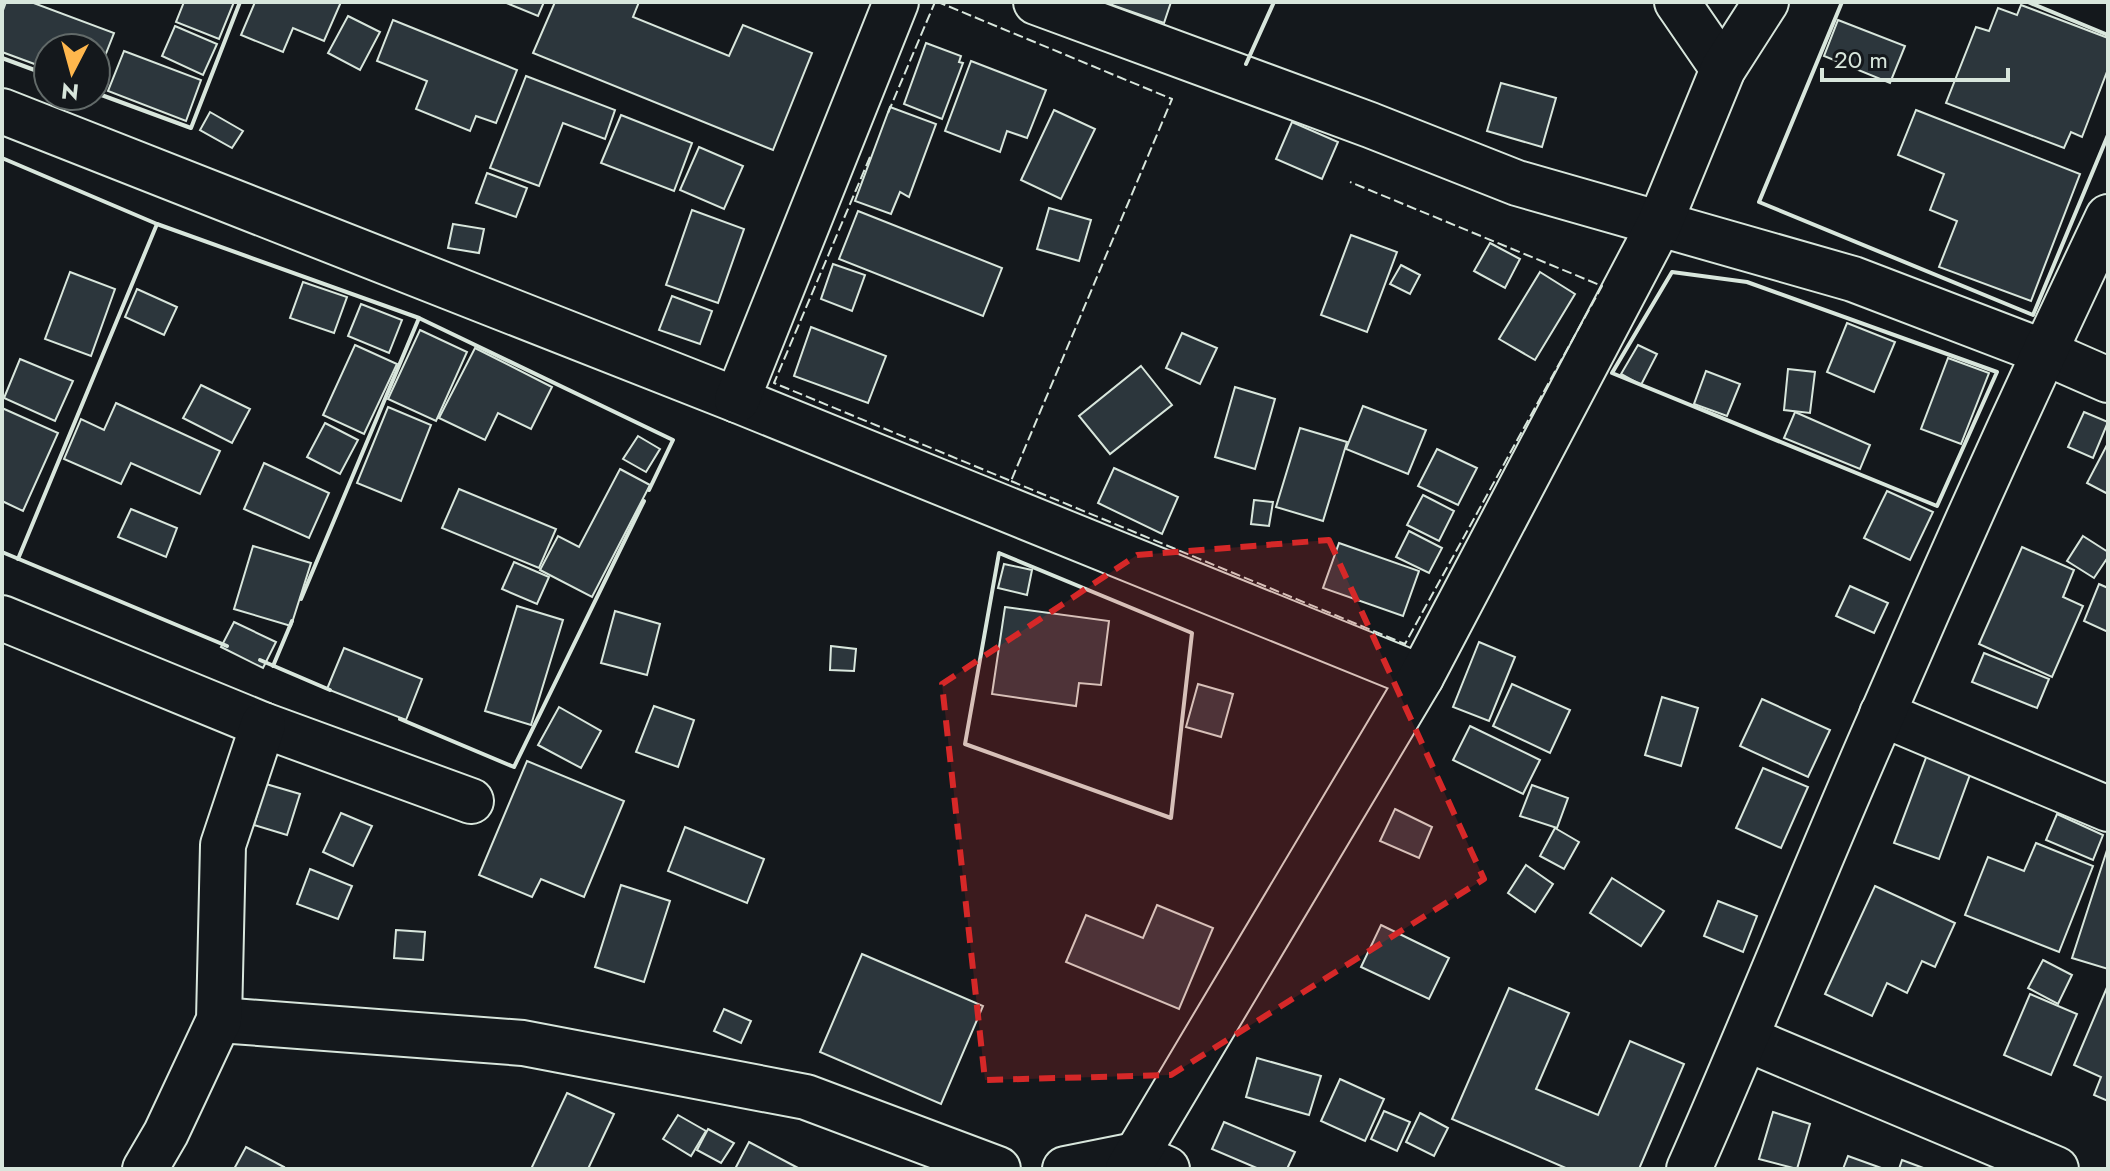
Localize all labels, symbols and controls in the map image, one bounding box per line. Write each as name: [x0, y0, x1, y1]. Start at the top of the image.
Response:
north arrow: [32, 32, 112, 112]
scale bar: [1822, 32, 2008, 82]
text: 20 m: [1834, 42, 1888, 77]
text: N: [60, 75, 80, 109]

